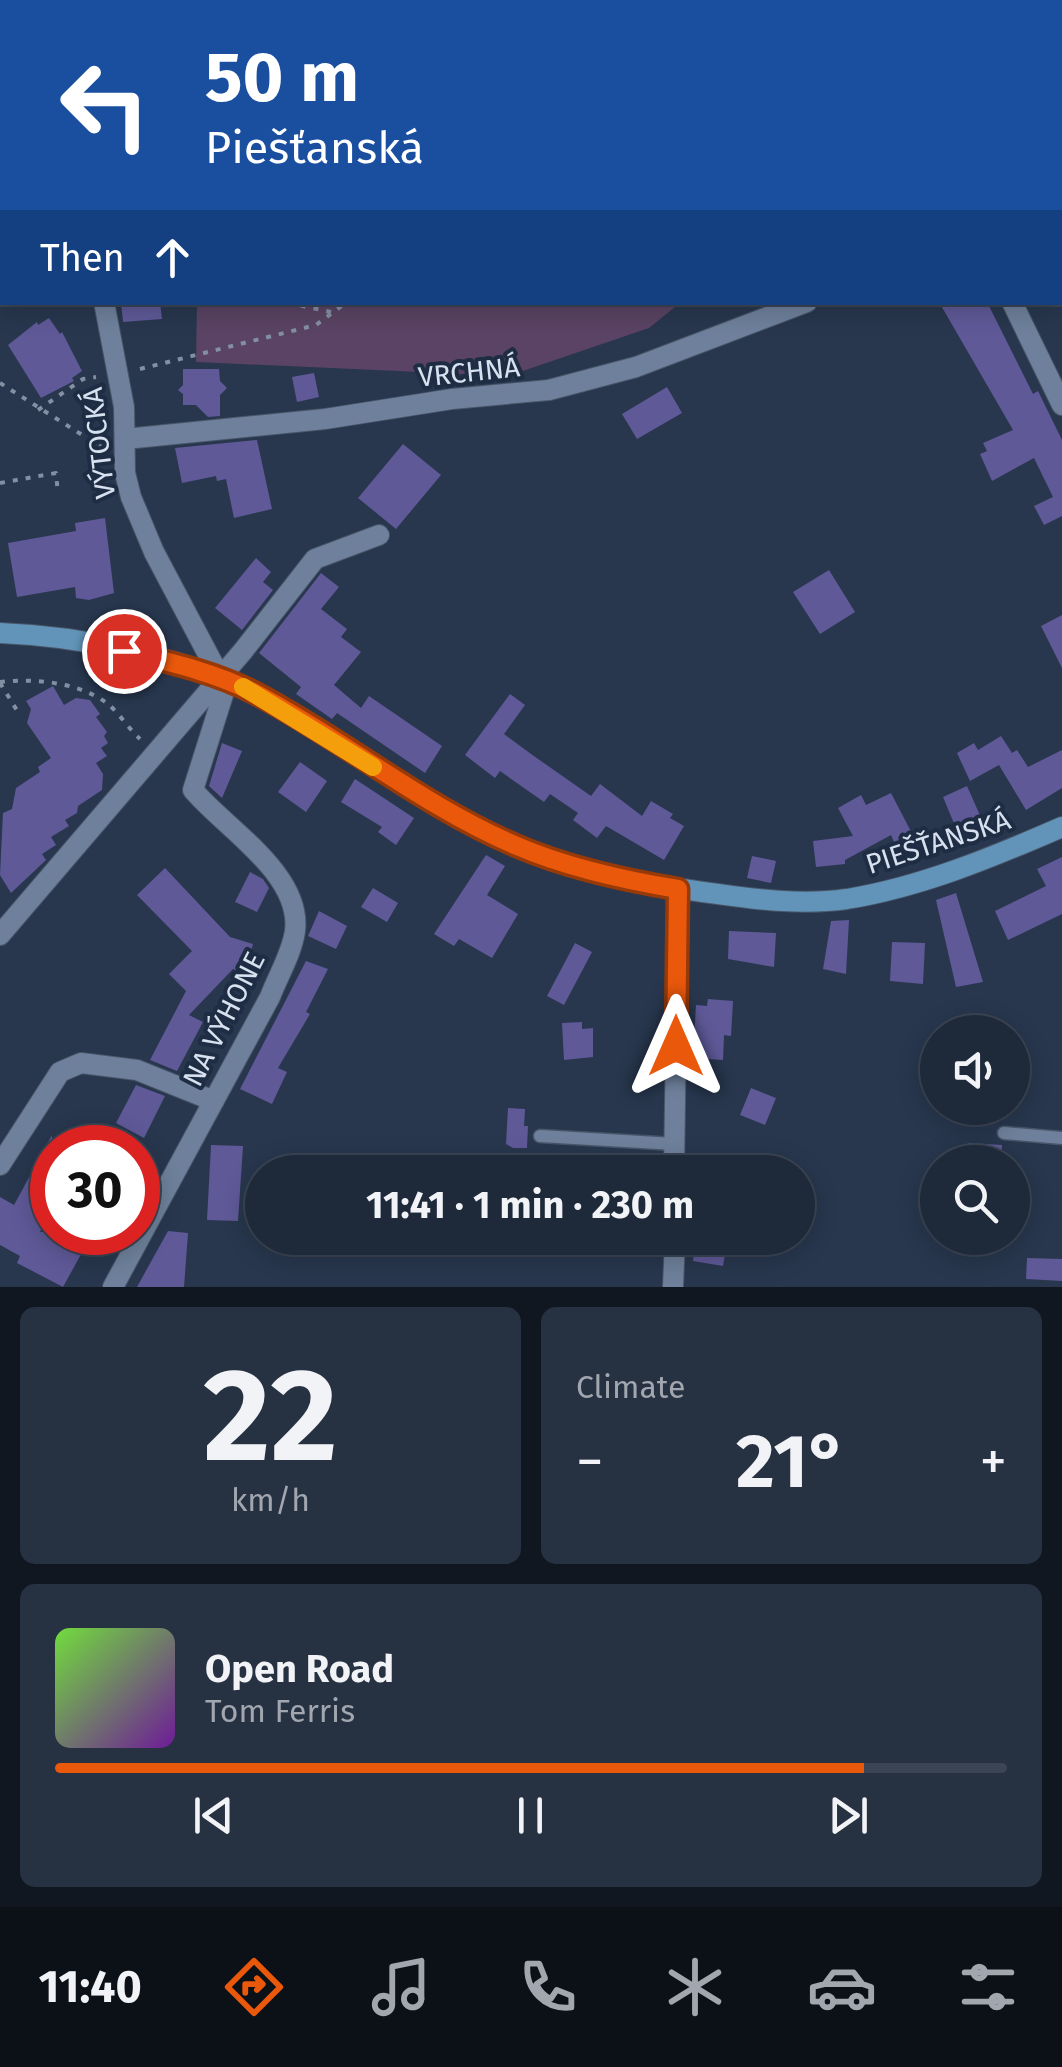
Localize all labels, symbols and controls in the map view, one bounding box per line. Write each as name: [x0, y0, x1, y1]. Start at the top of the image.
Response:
text: 50 m: [205, 36, 359, 120]
icon: left: [40, 40, 170, 170]
text: Piešťanská: [205, 121, 424, 175]
icon: ahead: [145, 230, 200, 285]
text: Then: [40, 235, 125, 281]
street label: VRCHNÁ: [416, 350, 522, 394]
street label: VÝTOCKÁ: [76, 385, 122, 501]
pin: [82, 609, 167, 694]
icon: arrive: [97, 624, 152, 679]
street label: PIEŠŤANSKÁ: [862, 803, 1014, 881]
street label: NA VÝHONE: [176, 946, 272, 1092]
position arrow: [624, 994, 728, 1098]
map controls: [920, 1015, 1030, 1255]
button: sound: [920, 1015, 1030, 1125]
speed limit sign: 30: [30, 1125, 160, 1255]
button: search: [920, 1145, 1030, 1255]
text: 11:41 · 1 min · 230 m: [366, 1182, 694, 1228]
text: 22: [203, 1338, 338, 1494]
text: Climate: [576, 1368, 685, 1406]
text: 21°: [736, 1417, 847, 1507]
text: −: [576, 1429, 604, 1495]
text: +: [980, 1429, 1007, 1495]
text: km/h: [231, 1481, 310, 1519]
text: Open Road: [205, 1646, 394, 1692]
text: Tom Ferris: [205, 1692, 355, 1730]
icon: previous: [186, 1788, 241, 1843]
icon: pause: [503, 1788, 558, 1843]
icon: next: [821, 1788, 876, 1843]
icon: directions: [219, 1952, 289, 2022]
icon: music: [366, 1952, 436, 2022]
icon: phone: [513, 1952, 583, 2022]
icon: climate: [660, 1952, 730, 2022]
icon: car: [807, 1952, 877, 2022]
icon: filters: [953, 1952, 1023, 2022]
text: 11:40: [38, 1960, 142, 2014]

